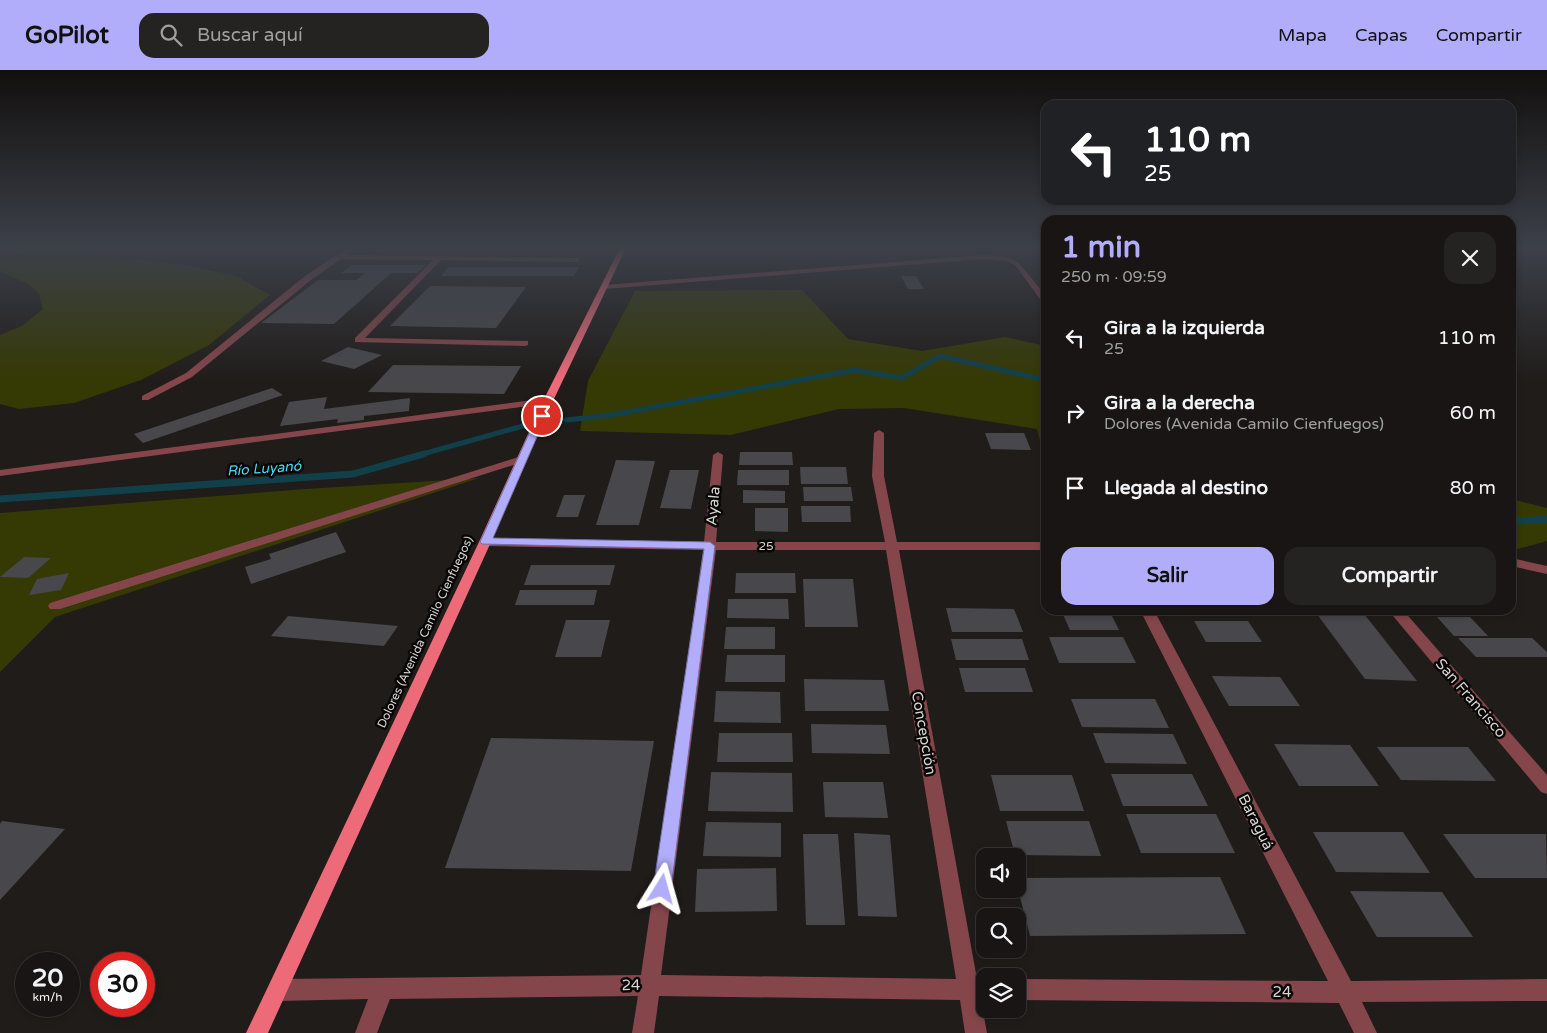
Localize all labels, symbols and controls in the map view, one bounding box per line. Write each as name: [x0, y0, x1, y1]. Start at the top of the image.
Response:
search box: [139, 13, 489, 58]
text: GoPilot: [25, 21, 109, 50]
icon: search: [157, 21, 185, 49]
text: Buscar aquí: [197, 24, 303, 46]
text: Mapa: [1278, 24, 1327, 46]
text: Capas: [1355, 24, 1408, 46]
text: Compartir: [1436, 24, 1522, 46]
text: 110 m: [1144, 119, 1251, 161]
icon: left: [1061, 120, 1126, 185]
text: 25: [1144, 161, 1172, 187]
text: 1 min: [1061, 229, 1141, 266]
button: close: [1444, 232, 1496, 284]
text: 250 m · 09:59: [1061, 267, 1167, 287]
text: Gira a la izquierda: [1104, 317, 1265, 339]
icon: left: [1061, 324, 1089, 352]
text: 110 m: [1438, 327, 1496, 349]
text: 25: [1104, 339, 1124, 359]
text: Gira a la derecha: [1104, 392, 1255, 414]
pin: [521, 395, 563, 437]
icon: right: [1061, 399, 1089, 427]
icon: arrive: [528, 402, 556, 430]
text: 60 m: [1450, 402, 1496, 424]
text: Dolores (Avenida Camilo Cienfuegos): [1104, 414, 1384, 434]
water label: Río Luyanó: [226, 457, 303, 480]
icon: arrive: [1061, 474, 1089, 502]
text: Llegada al destino: [1104, 477, 1268, 499]
text: 80 m: [1450, 477, 1496, 499]
street label: Ayala: [702, 486, 724, 526]
street label: Dolores (Avenida Camilo Cienfuegos): [374, 534, 476, 730]
street label: 25: [758, 539, 774, 553]
button: Salir: [1061, 547, 1274, 605]
button: Compartir: [1284, 547, 1496, 605]
street label: San Francisco: [1432, 655, 1510, 741]
street label: Concepción: [908, 690, 940, 776]
street label: Baraguá: [1234, 791, 1278, 853]
map controls: [976, 848, 1026, 1018]
button: sound: [976, 848, 1026, 898]
position arrow: [635, 862, 687, 914]
button: search: [976, 908, 1026, 958]
speed limit sign: 30: [90, 952, 155, 1017]
text: 20: [32, 963, 63, 993]
button: layers: [976, 968, 1026, 1018]
street label: 24: [621, 976, 641, 994]
street label: 24: [1273, 983, 1291, 1001]
text: km/h: [32, 990, 63, 1004]

